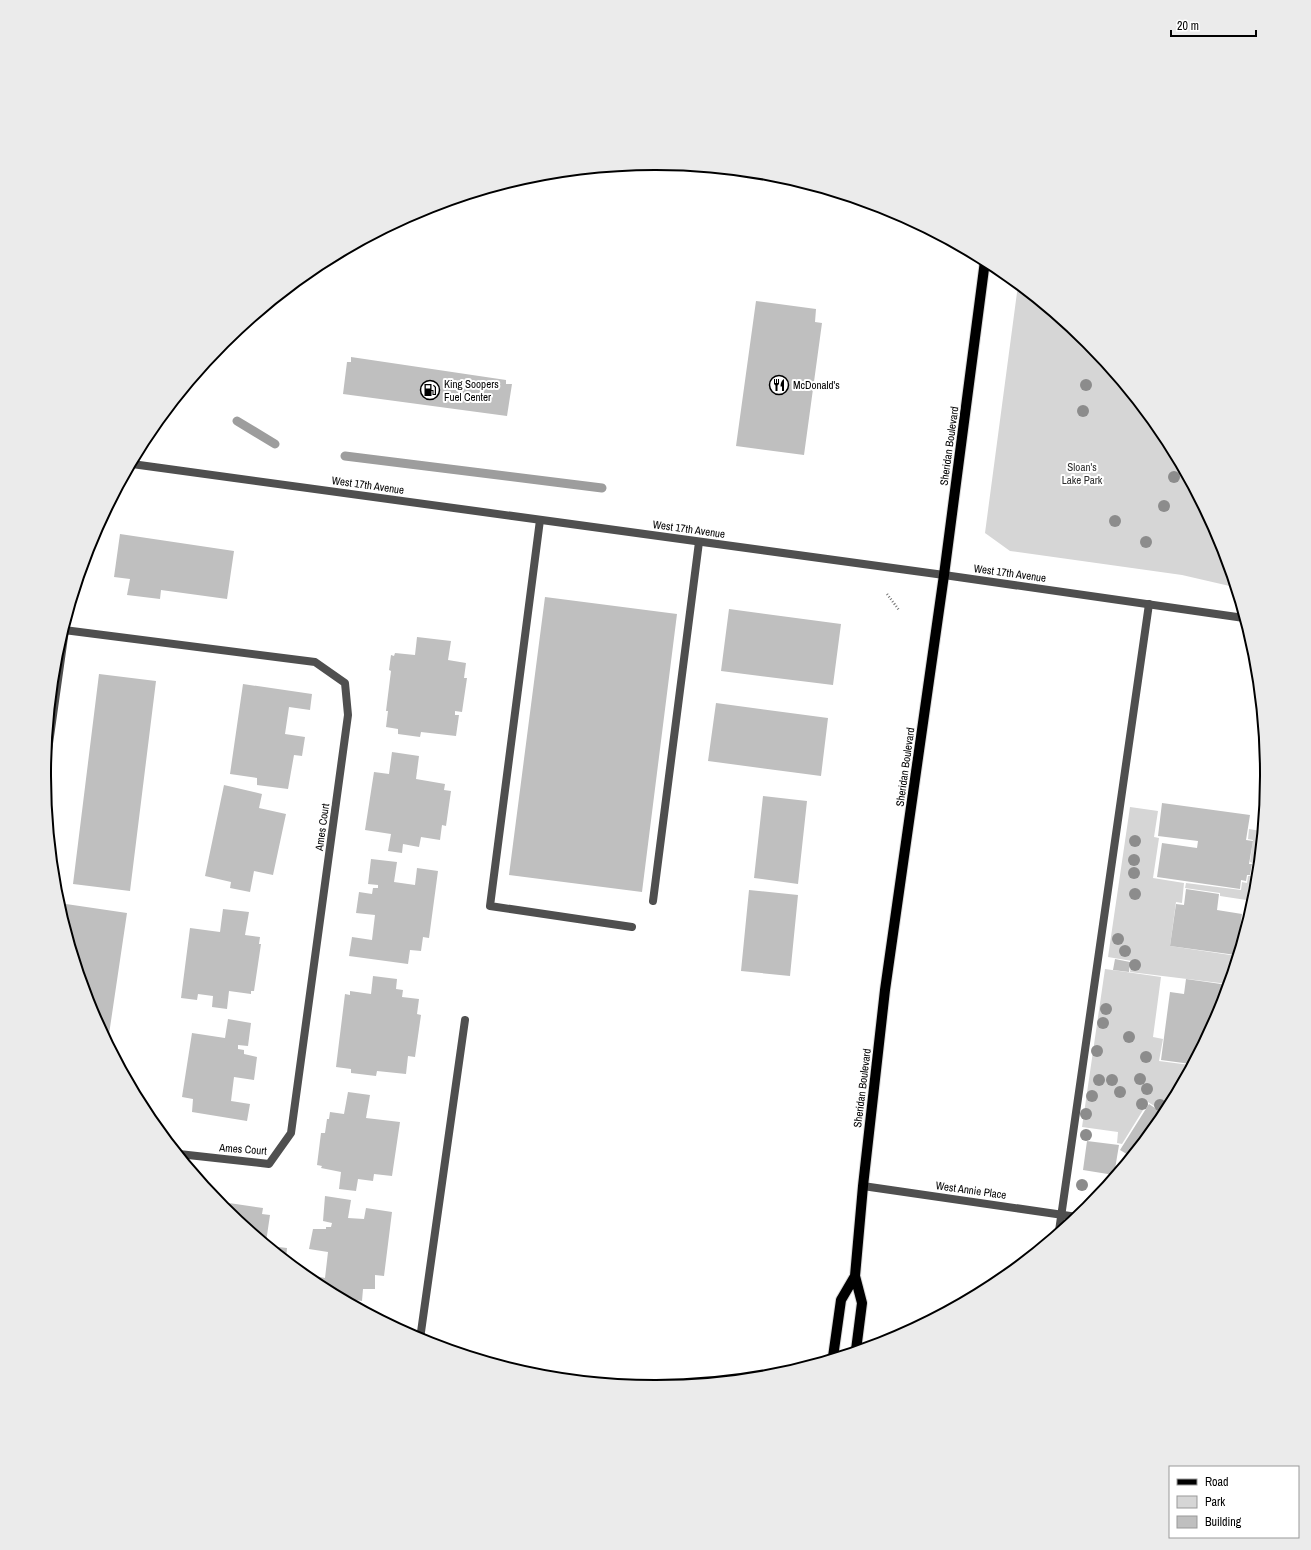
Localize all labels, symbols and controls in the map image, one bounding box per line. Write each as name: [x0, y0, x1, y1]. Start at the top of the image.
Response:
scale bar: [1171, 12, 1256, 38]
text: 20 m: [1177, 18, 1199, 34]
restaurant icon: McDonald's: [768, 374, 790, 396]
place label: King Soopers Fuel Center: [444, 377, 499, 404]
place label: McDonald's: [793, 378, 840, 392]
fuel station icon: King Soopers Fuel Center: [419, 379, 441, 401]
street label: Sheridan Boulevard: [937, 406, 961, 486]
park label: Sloan's Lake Park: [1062, 460, 1103, 487]
street label: West 17th Avenue: [331, 473, 405, 497]
street label: West 17th Avenue: [652, 517, 726, 541]
street label: West 17th Avenue: [973, 561, 1047, 585]
street label: Sheridan Boulevard: [893, 727, 917, 807]
street label: Ames Court: [312, 802, 332, 853]
street label: Sheridan Boulevard: [850, 1048, 874, 1128]
street label: Ames Court: [218, 1140, 268, 1158]
street label: West Annie Place: [935, 1178, 1007, 1202]
legend: [1169, 1466, 1299, 1538]
text: Road: [1205, 1474, 1229, 1490]
text: Park: [1205, 1494, 1225, 1510]
text: Building: [1205, 1514, 1242, 1530]

